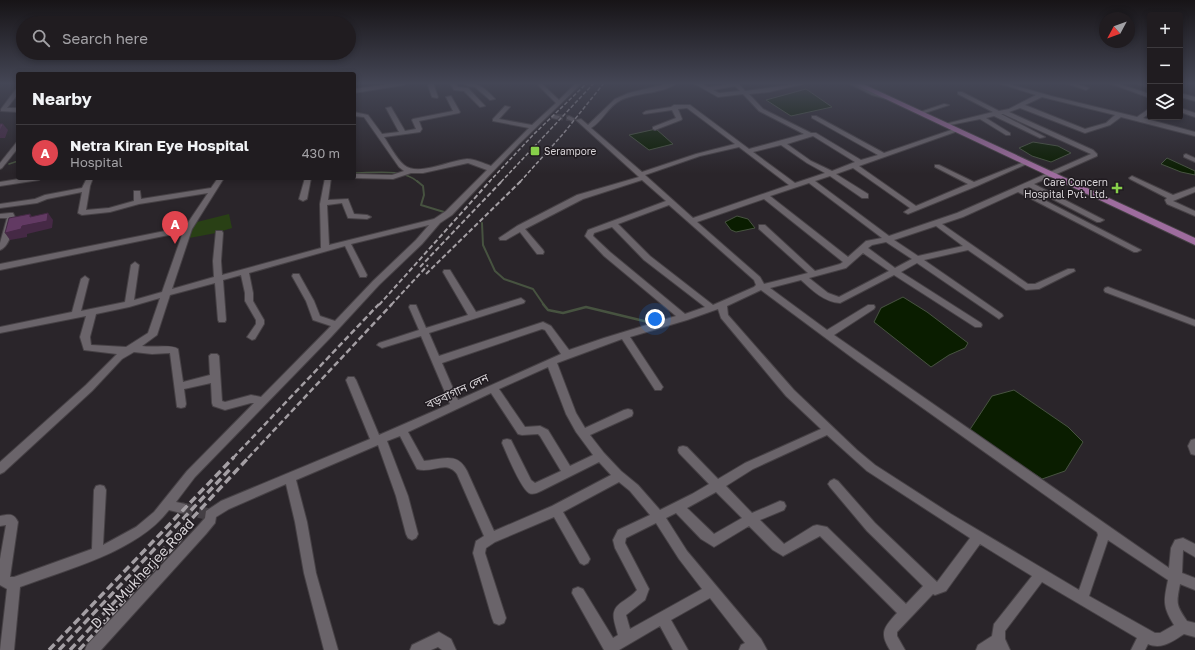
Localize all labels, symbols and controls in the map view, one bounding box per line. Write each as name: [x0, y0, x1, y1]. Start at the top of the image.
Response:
north arrow: [1099, 12, 1135, 48]
map controls: [1147, 12, 1183, 120]
button: +: [1147, 12, 1183, 48]
search box: [16, 16, 356, 60]
icon: search: [30, 27, 52, 49]
text: Search here: [62, 29, 148, 47]
button: −: [1147, 48, 1183, 84]
button: layers: [1147, 84, 1183, 120]
text: Nearby: [32, 88, 92, 109]
text: Netra Kiran Eye Hospital: [70, 136, 249, 154]
text: A: [40, 145, 50, 161]
text: 430 m: [302, 145, 340, 161]
marker: Serampore: [529, 145, 541, 157]
place label: Serampore: [544, 145, 596, 157]
text: Hospital: [70, 154, 123, 170]
place label: Care Concern Hospital Pvt. Ltd.: [1024, 176, 1108, 200]
marker: Care Concern Hospital Pvt. Ltd.: [1111, 182, 1123, 194]
pin: A: [162, 211, 188, 244]
your location: [645, 309, 665, 329]
street label: বড়বাগান লেন: [422, 370, 491, 412]
street label: D. N. Mukherjee Road: [87, 515, 197, 631]

